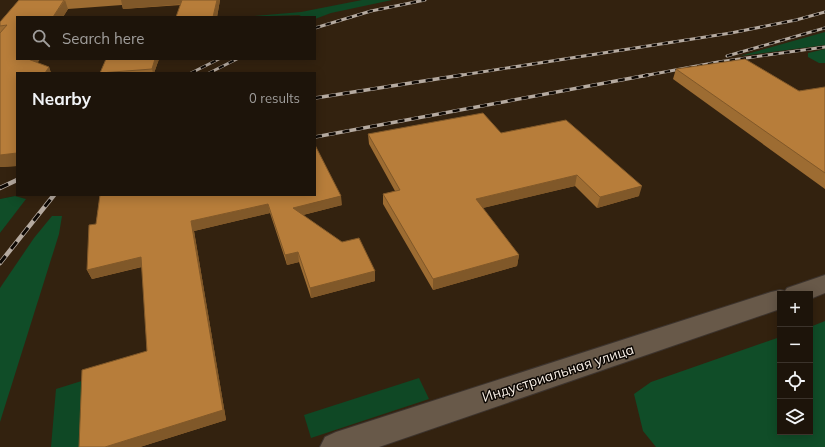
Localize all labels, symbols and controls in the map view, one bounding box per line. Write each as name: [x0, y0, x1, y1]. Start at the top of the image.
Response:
search box: [16, 16, 316, 60]
icon: search: [30, 27, 52, 49]
text: Search here: [62, 29, 144, 48]
text: Nearby: [32, 88, 91, 109]
text: 0 results: [249, 90, 300, 106]
map controls: [777, 291, 813, 435]
button: +: [777, 291, 813, 327]
button: −: [777, 327, 813, 363]
street label: Индустриальная улица: [480, 340, 636, 406]
button: locate: [777, 363, 813, 399]
button: layers: [777, 399, 813, 435]

